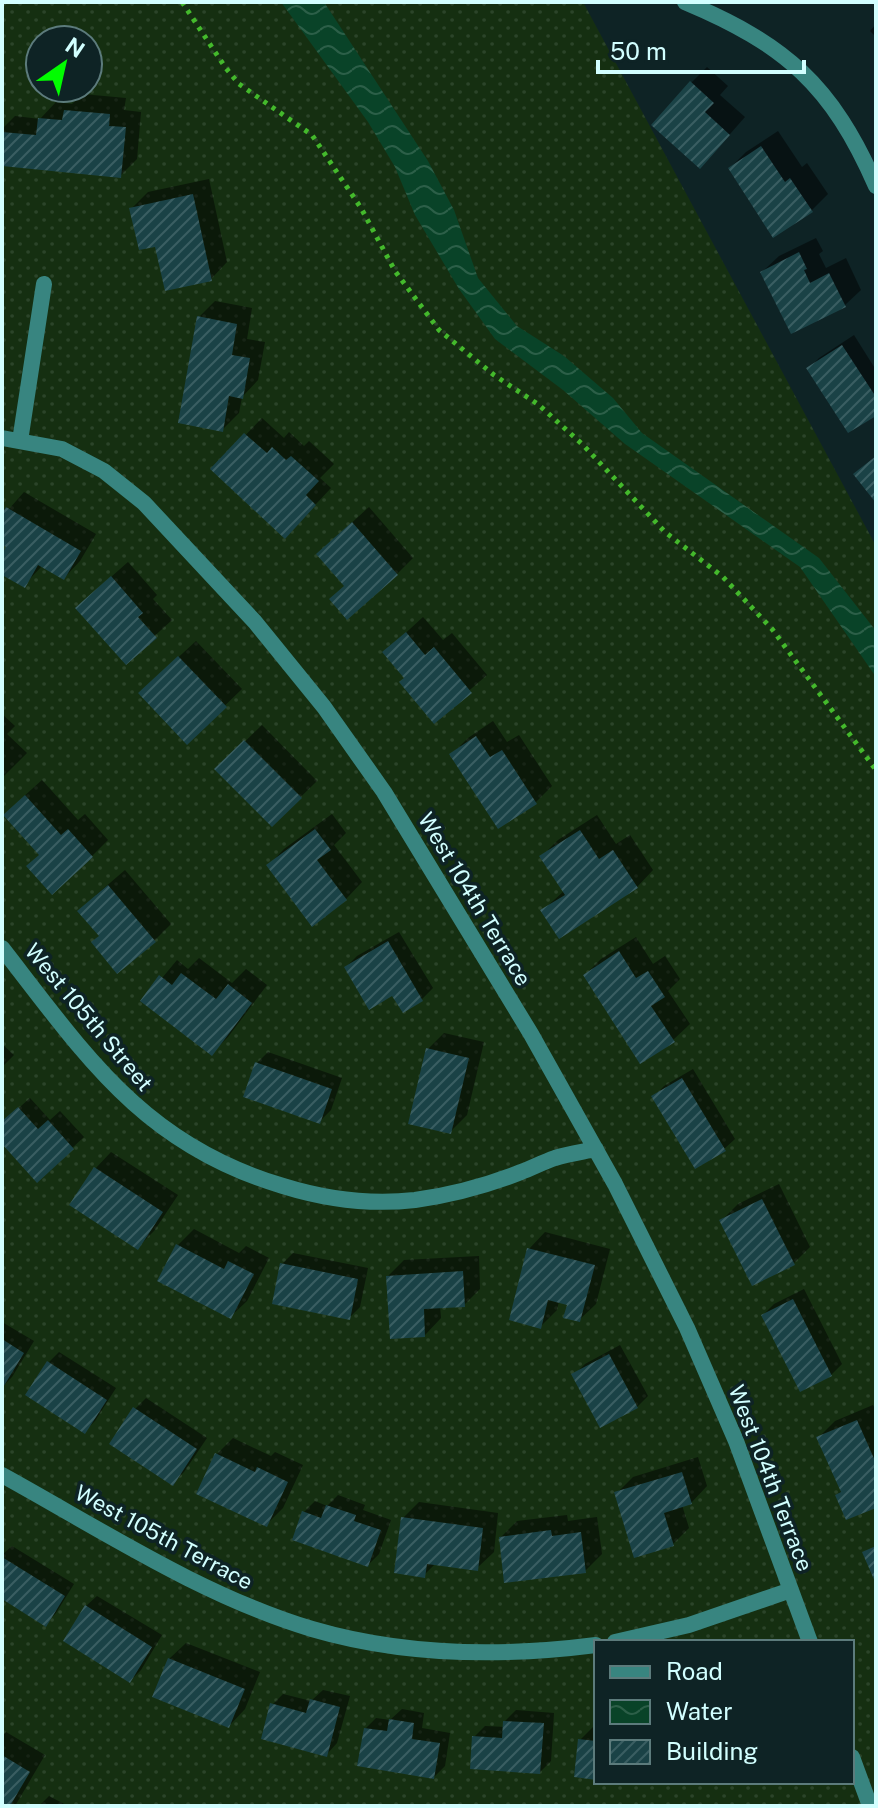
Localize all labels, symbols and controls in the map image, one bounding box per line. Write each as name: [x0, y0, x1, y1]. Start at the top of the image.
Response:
north arrow: [24, 24, 104, 104]
scale bar: [598, 24, 804, 74]
text: N: [61, 32, 90, 63]
text: 50 m: [610, 37, 667, 65]
street label: West 104th Terrace: [413, 808, 537, 990]
street label: West 105th Street: [20, 938, 158, 1096]
street label: West 104th Terrace: [724, 1381, 818, 1575]
street label: West 105th Terrace: [71, 1479, 257, 1595]
legend: [594, 1640, 854, 1784]
text: Road: [666, 1657, 723, 1685]
text: Water: [666, 1697, 733, 1725]
text: Building: [666, 1737, 758, 1765]

